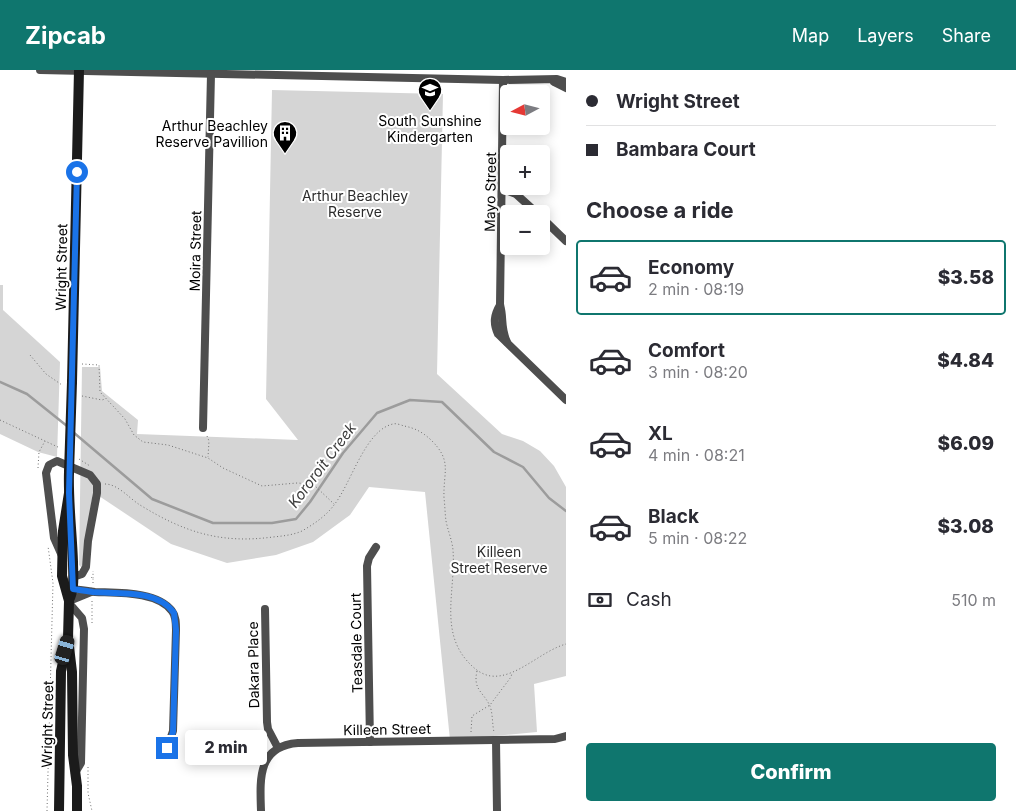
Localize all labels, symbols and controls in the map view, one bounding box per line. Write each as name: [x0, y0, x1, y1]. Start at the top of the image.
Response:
text: Zipcab: [25, 21, 106, 50]
text: Map: [792, 25, 829, 46]
text: Layers: [857, 25, 914, 46]
text: Share: [942, 25, 991, 46]
school or university icon: South Sunshine Kindergarten: [417, 77, 443, 111]
north arrow: [500, 85, 550, 135]
map controls: [500, 85, 550, 255]
text: Wright Street: [616, 90, 740, 113]
place label: South Sunshine Kindergarten: [378, 112, 482, 145]
place label: Arthur Beachley Reserve Pavillion: [156, 117, 268, 150]
building icon: Arthur Beachley Reserve Pavillion: [272, 120, 298, 154]
text: Bambara Court: [616, 138, 756, 161]
button: +: [500, 145, 550, 195]
street label: Mayo Street: [481, 152, 499, 232]
route start: [66, 161, 88, 183]
park label: Arthur Beachley Reserve: [302, 187, 408, 220]
text: Choose a ride: [586, 197, 734, 223]
button: −: [500, 205, 550, 255]
street label: Moira Street: [186, 210, 204, 292]
street label: Wright Street: [52, 223, 70, 311]
icon: car: [588, 255, 633, 300]
text: Economy: [648, 256, 734, 279]
text: $3.58: [938, 266, 994, 289]
text: 2 min · 08:19: [648, 279, 744, 299]
icon: car: [588, 338, 633, 383]
text: Comfort: [648, 339, 725, 362]
text: $4.84: [937, 349, 994, 372]
text: 3 min · 08:20: [648, 362, 748, 382]
water label: Kororoit Creek: [284, 418, 361, 511]
icon: car: [588, 421, 633, 466]
text: XL: [648, 422, 673, 445]
text: $6.09: [938, 432, 994, 455]
text: 4 min · 08:21: [648, 445, 745, 465]
icon: car: [588, 504, 633, 549]
text: Black: [648, 505, 699, 528]
text: $3.08: [937, 515, 994, 538]
text: 5 min · 08:22: [648, 528, 747, 548]
park label: Killeen Street Reserve: [450, 543, 548, 576]
icon: cash: [586, 586, 614, 614]
text: Cash: [626, 588, 672, 611]
text: 510 m: [951, 590, 996, 610]
street label: Teasdale Court: [347, 592, 365, 693]
street label: Dakara Place: [244, 621, 262, 709]
car: [53, 633, 76, 667]
street label: Wright Street: [38, 680, 56, 768]
street label: Killeen Street: [343, 720, 431, 738]
callout: 2 min: [184, 730, 267, 766]
route end: [156, 737, 178, 759]
text: 2 min: [204, 737, 248, 757]
button: Confirm: [586, 743, 996, 801]

